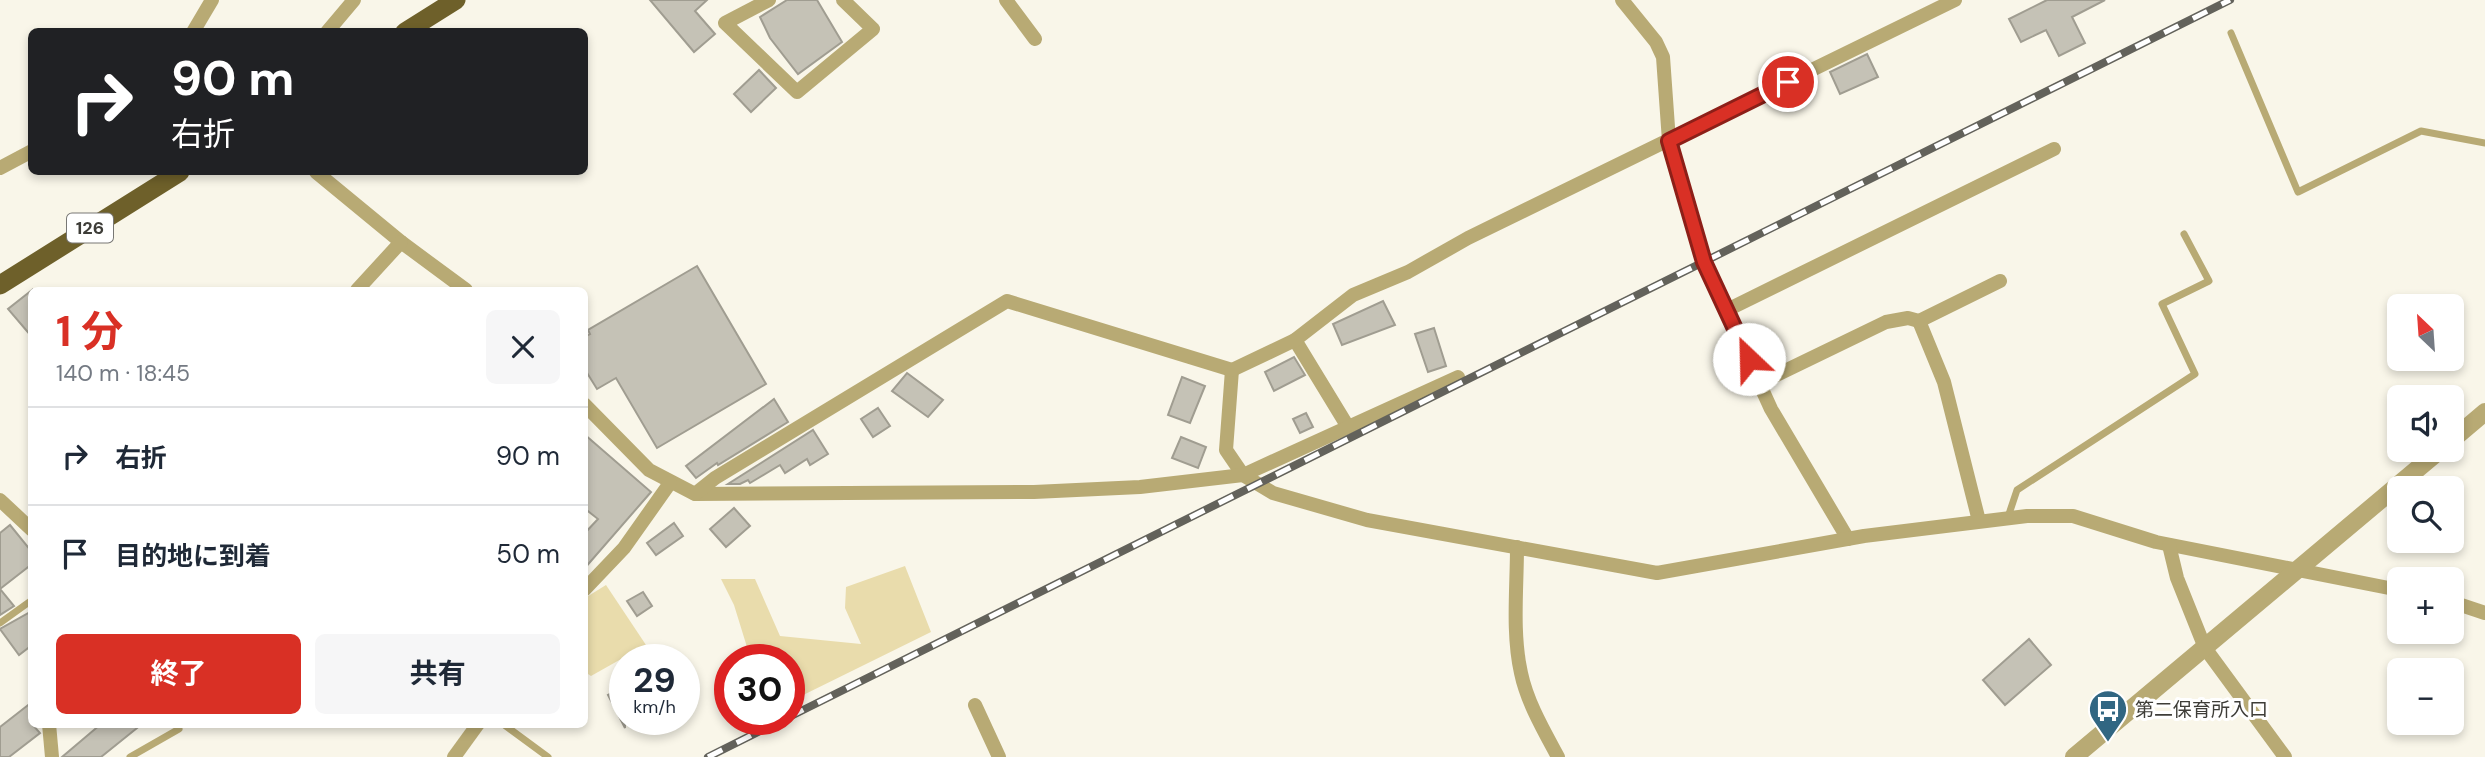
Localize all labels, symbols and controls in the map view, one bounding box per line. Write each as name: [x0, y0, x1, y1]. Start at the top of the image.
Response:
text: 90 m: [171, 46, 294, 110]
pin: [1758, 52, 1818, 112]
icon: right: [56, 56, 147, 147]
icon: arrive: [1769, 63, 1807, 101]
text: 右折: [171, 113, 235, 155]
road number: 126: [67, 213, 113, 242]
north arrow: [2387, 294, 2464, 371]
map controls: [2387, 294, 2464, 735]
text: 1 分: [56, 304, 123, 359]
button: close: [486, 310, 560, 384]
position arrow: [1712, 322, 1786, 396]
text: 140 m · 18:45: [56, 358, 190, 388]
button: sound: [2387, 385, 2464, 462]
icon: right: [56, 437, 94, 475]
text: 90 m: [496, 439, 560, 473]
text: 右折: [115, 441, 167, 475]
button: search: [2387, 476, 2464, 553]
icon: arrive: [56, 535, 94, 573]
text: 50 m: [496, 537, 560, 571]
text: 目的地に到着: [115, 539, 271, 573]
button: +: [2387, 567, 2464, 644]
button: 終了: [56, 634, 301, 714]
button: 共有: [315, 634, 560, 714]
speed limit sign: 30: [714, 644, 805, 735]
text: 29: [633, 657, 676, 703]
button: −: [2387, 658, 2464, 735]
bus stop icon: 第二保育所入口: [2087, 688, 2129, 743]
text: km/h: [633, 695, 676, 719]
place label: 第二保育所入口: [2135, 697, 2268, 722]

